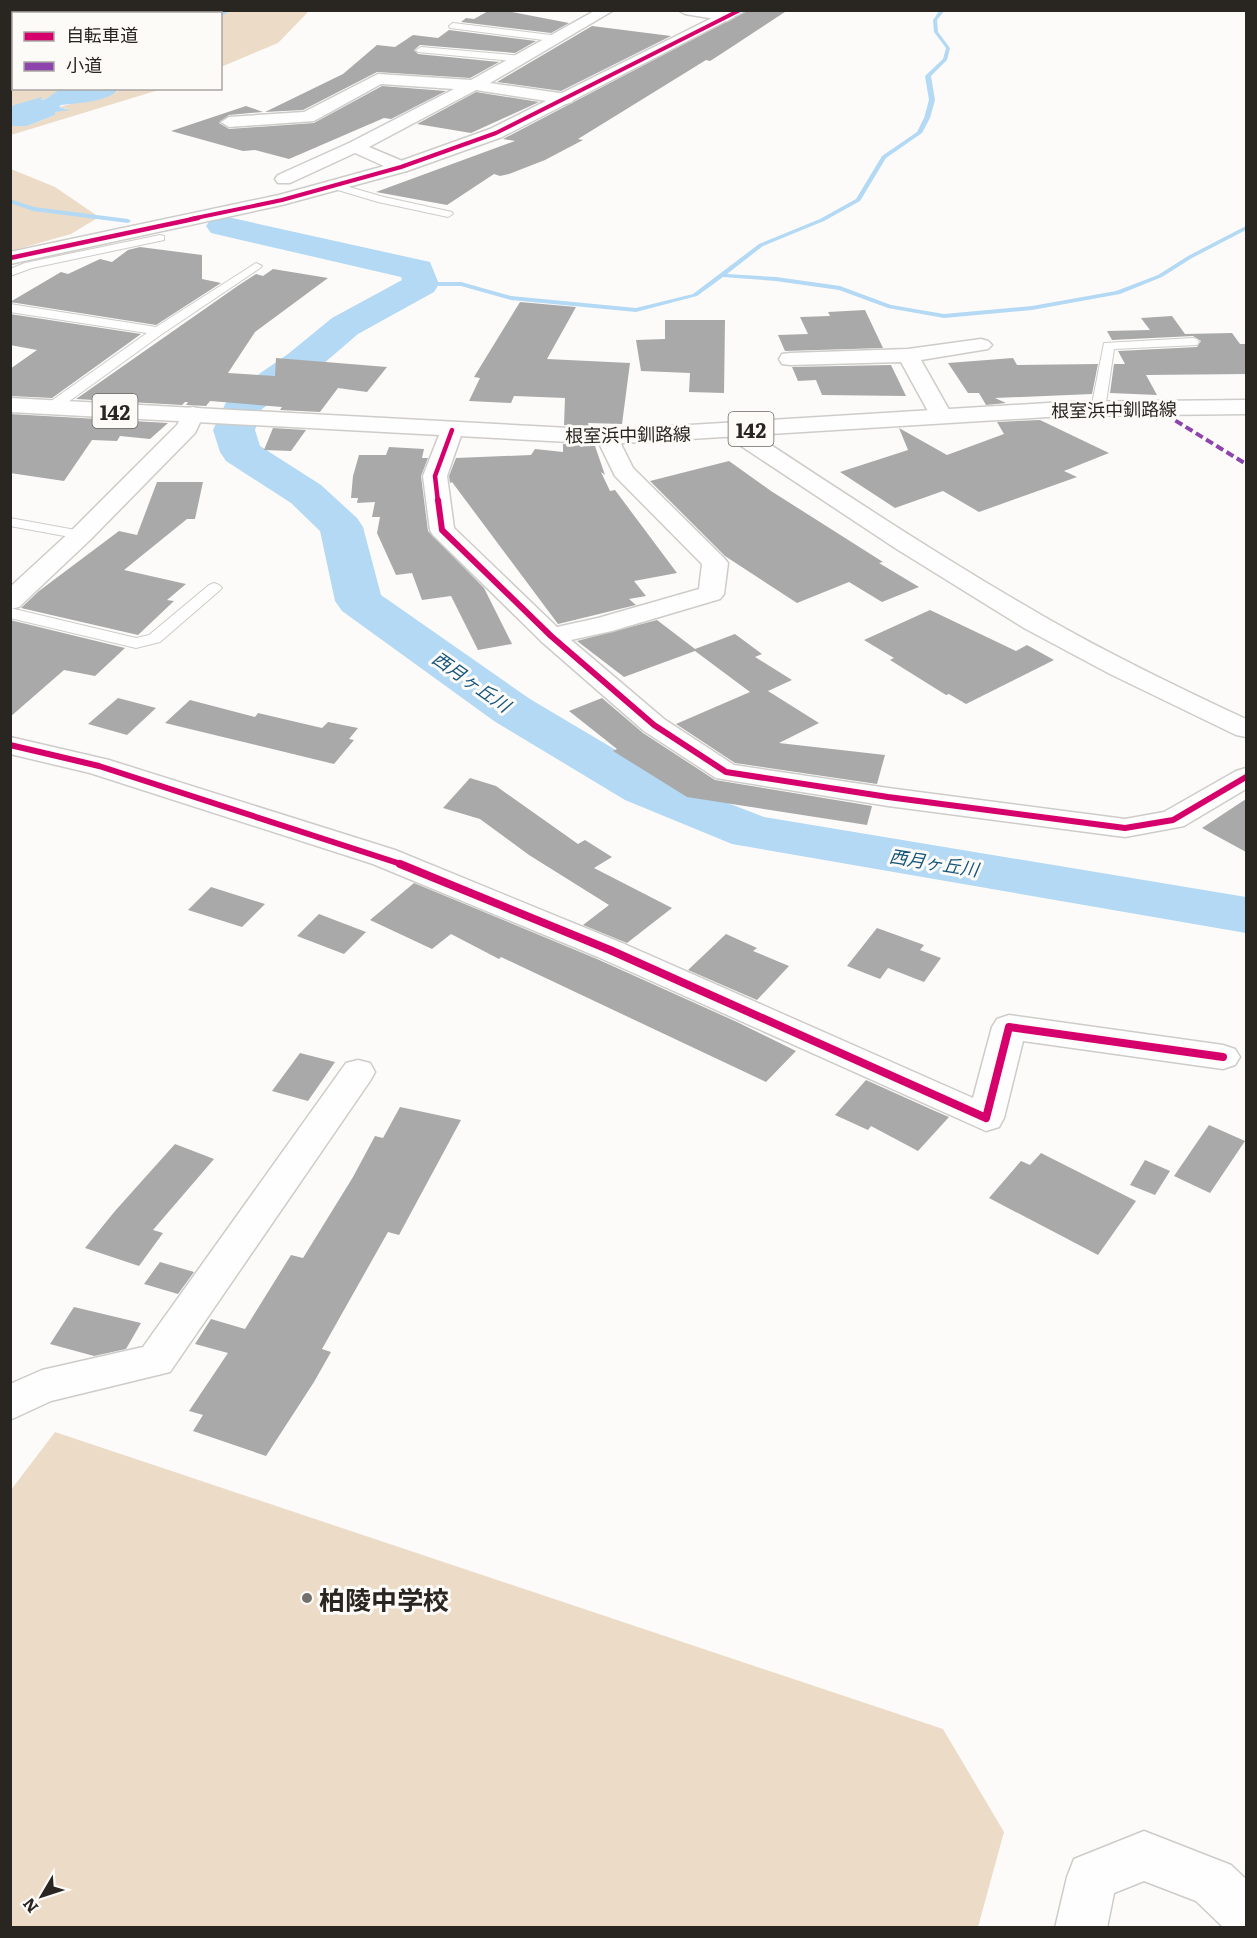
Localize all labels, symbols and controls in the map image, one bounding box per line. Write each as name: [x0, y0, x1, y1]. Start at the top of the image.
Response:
legend: [12, 12, 222, 90]
text: 自転車道: [66, 21, 138, 48]
text: 小道: [66, 51, 102, 78]
road number: 142: [92, 394, 138, 428]
street label: 根室浜中釧路線: [1051, 394, 1177, 424]
road number: 142: [728, 412, 774, 446]
street label: 根室浜中釧路線: [565, 419, 691, 449]
water label: 西月ヶ丘川: [427, 644, 518, 719]
water label: 西月ヶ丘川: [887, 842, 983, 883]
place label: 柏陵中学校: [319, 1579, 449, 1618]
marker: 柏陵中学校: [300, 1591, 314, 1605]
north arrow: [12, 1866, 72, 1926]
text: N: [16, 1893, 43, 1919]

